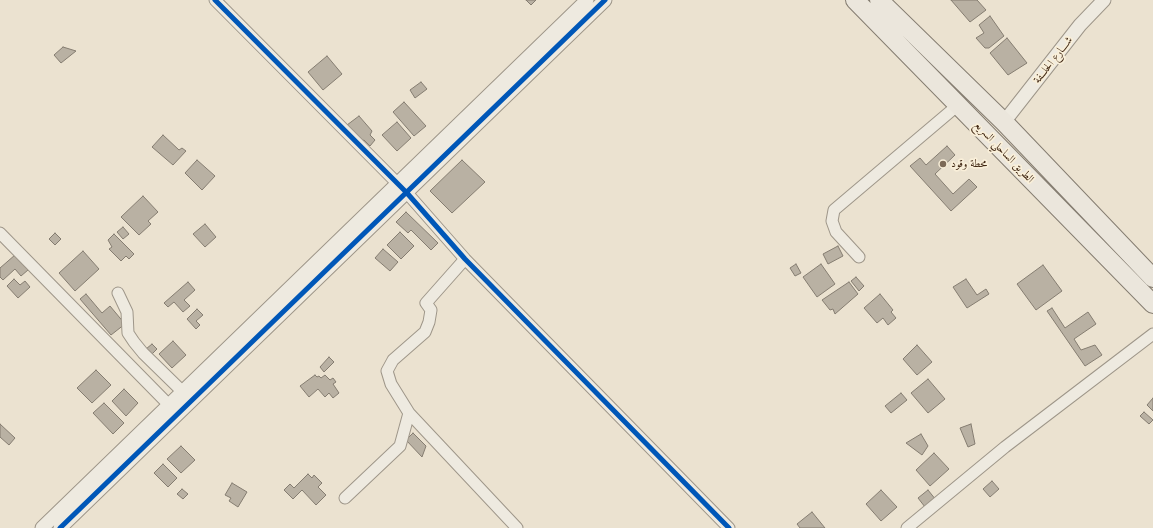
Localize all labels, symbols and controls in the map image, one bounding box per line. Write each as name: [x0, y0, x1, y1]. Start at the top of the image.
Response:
street label: شــــارع الحلـــفة: [1031, 34, 1075, 86]
street label: الطريق الساحلي السريع: [971, 118, 1037, 186]
place label: محطة وقود: [951, 157, 987, 171]
marker: محطة وقود: [938, 159, 948, 169]

